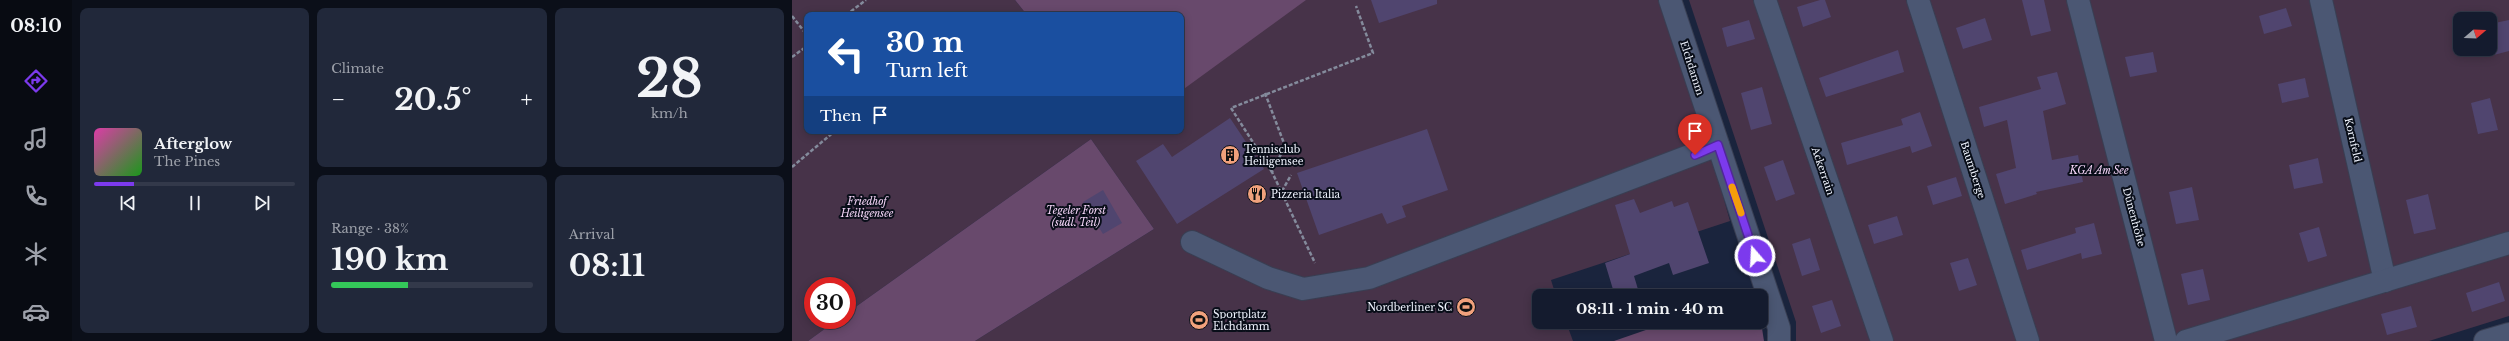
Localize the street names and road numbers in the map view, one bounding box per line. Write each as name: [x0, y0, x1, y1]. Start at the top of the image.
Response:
street label: Elchdamm: [1677, 39, 1707, 97]
street label: Kornfeld: [2342, 116, 2364, 164]
street label: Baumberge: [1958, 140, 1988, 200]
street label: Ackerrain: [1808, 144, 1837, 197]
street label: Dünenhöhe: [2120, 186, 2148, 248]

